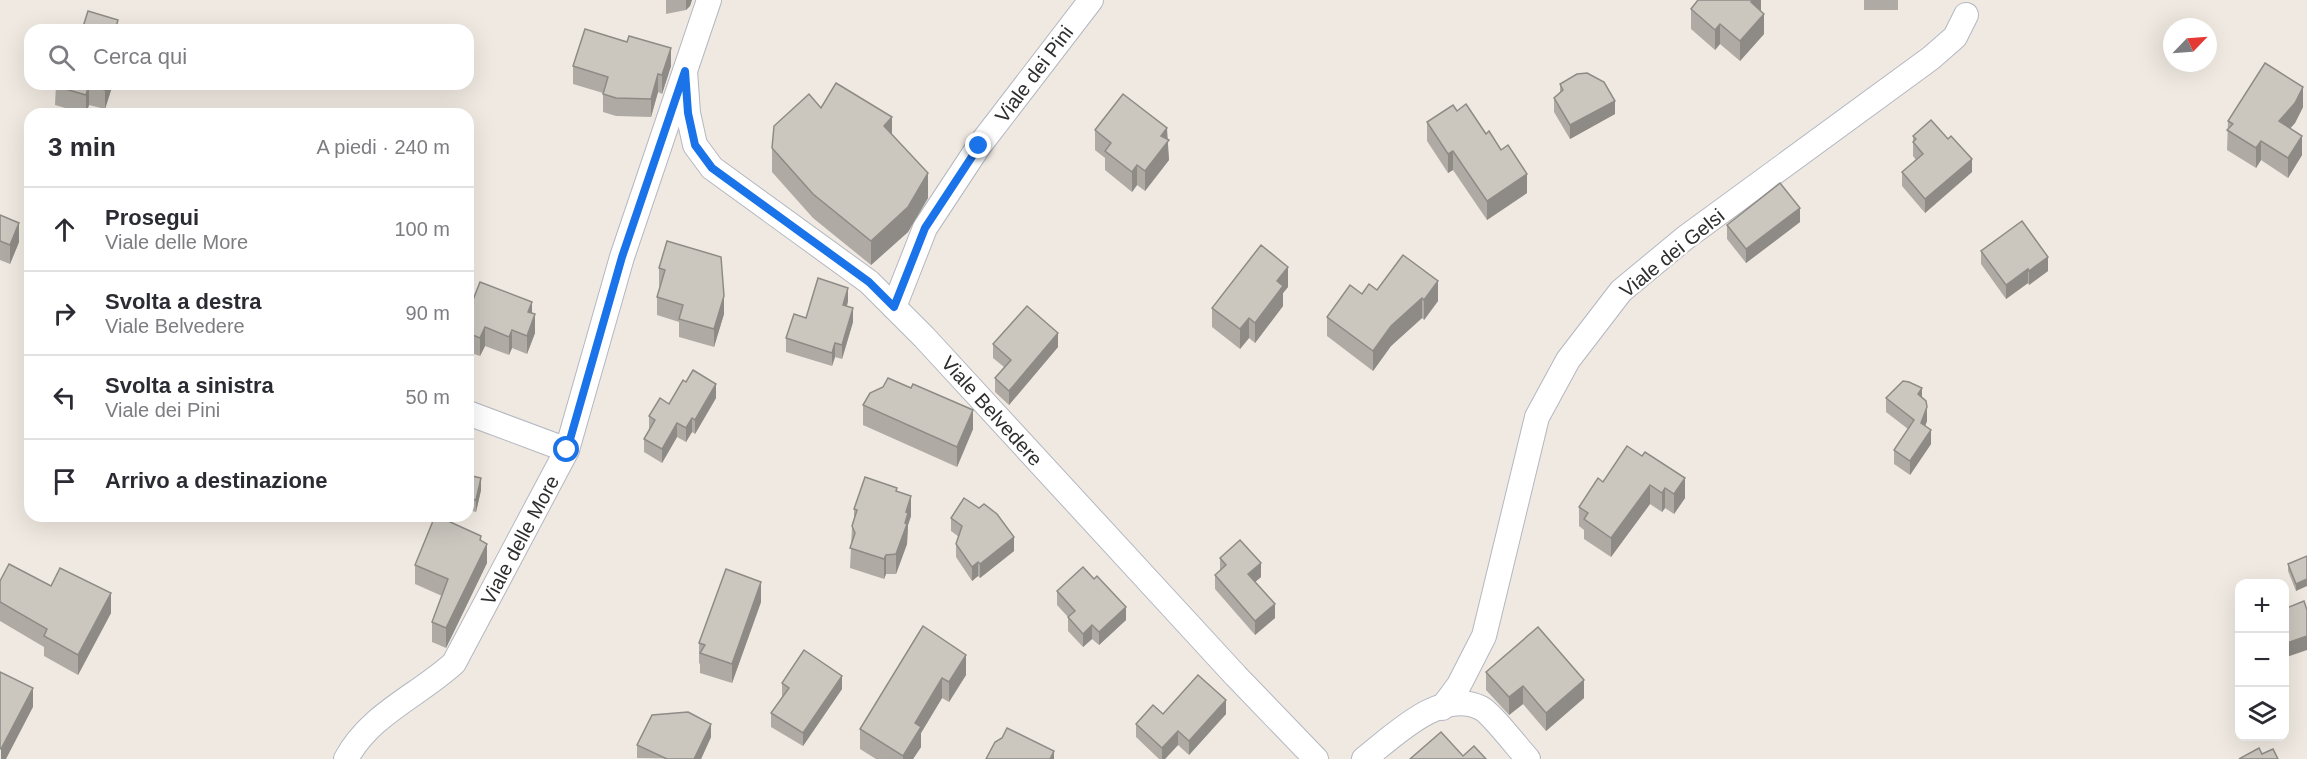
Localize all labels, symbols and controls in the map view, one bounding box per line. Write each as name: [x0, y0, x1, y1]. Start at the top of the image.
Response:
north arrow: [2163, 18, 2217, 72]
street label: Viale dei Pini: [991, 21, 1077, 127]
search box: [24, 24, 474, 90]
icon: search: [45, 41, 78, 74]
text: Cerca qui: [93, 44, 187, 69]
text: 3 min: [48, 132, 116, 162]
route end: [965, 132, 991, 158]
text: A piedi · 240 m: [317, 136, 450, 158]
street label: Viale dei Gelsi: [1616, 204, 1728, 302]
text: Prosegui: [105, 205, 199, 230]
icon: ahead: [48, 213, 81, 246]
text: 100 m: [394, 218, 450, 240]
text: Viale delle More: [105, 231, 248, 253]
text: Svolta a destra: [105, 289, 262, 314]
icon: right: [48, 297, 81, 330]
text: 90 m: [406, 302, 450, 324]
text: Viale Belvedere: [105, 315, 245, 337]
street label: Viale Belvedere: [937, 352, 1047, 470]
text: Svolta a sinistra: [105, 373, 274, 398]
icon: left: [48, 381, 81, 414]
text: 50 m: [406, 386, 450, 408]
text: Viale dei Pini: [105, 399, 220, 421]
route start: [553, 436, 579, 462]
icon: arrive: [48, 465, 81, 498]
text: Arrivo a destinazione: [105, 468, 328, 493]
street label: Viale delle More: [477, 472, 563, 608]
map controls: [2235, 579, 2289, 741]
button: +: [2235, 579, 2289, 633]
button: −: [2235, 633, 2289, 687]
button: layers: [2235, 687, 2289, 741]

